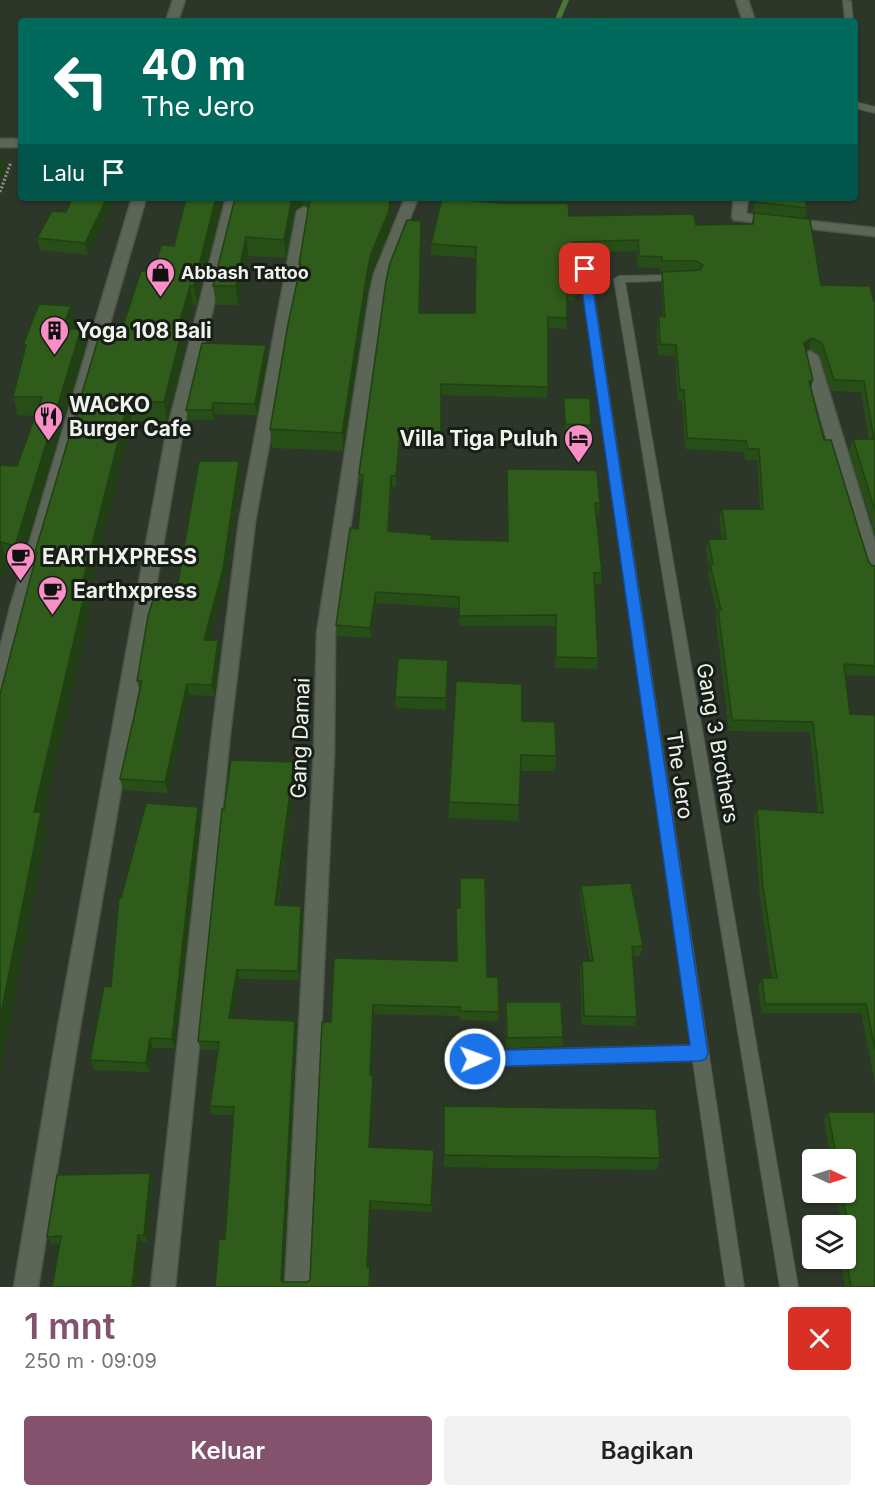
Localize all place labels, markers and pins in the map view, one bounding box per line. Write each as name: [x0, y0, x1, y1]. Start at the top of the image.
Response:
pin: [559, 243, 610, 294]
shop icon: Abbash Tattoo: [144, 256, 176, 298]
place label: Abbash Tattoo: [181, 262, 309, 283]
building icon: Yoga 108 Bali: [39, 314, 71, 356]
place label: Yoga 108 Bali: [76, 318, 212, 343]
place label: WACKO Burger Cafe: [69, 392, 191, 441]
restaurant icon: WACKO Burger Cafe: [32, 400, 64, 442]
hotel icon: Villa Tiga Puluh: [563, 422, 595, 464]
place label: Villa Tiga Puluh: [399, 426, 558, 451]
cafe icon: EARTHXPRESS: [5, 540, 37, 582]
place label: EARTHXPRESS: [42, 544, 197, 569]
cafe icon: Earthxpress: [36, 574, 68, 616]
place label: Earthxpress: [73, 578, 197, 603]

